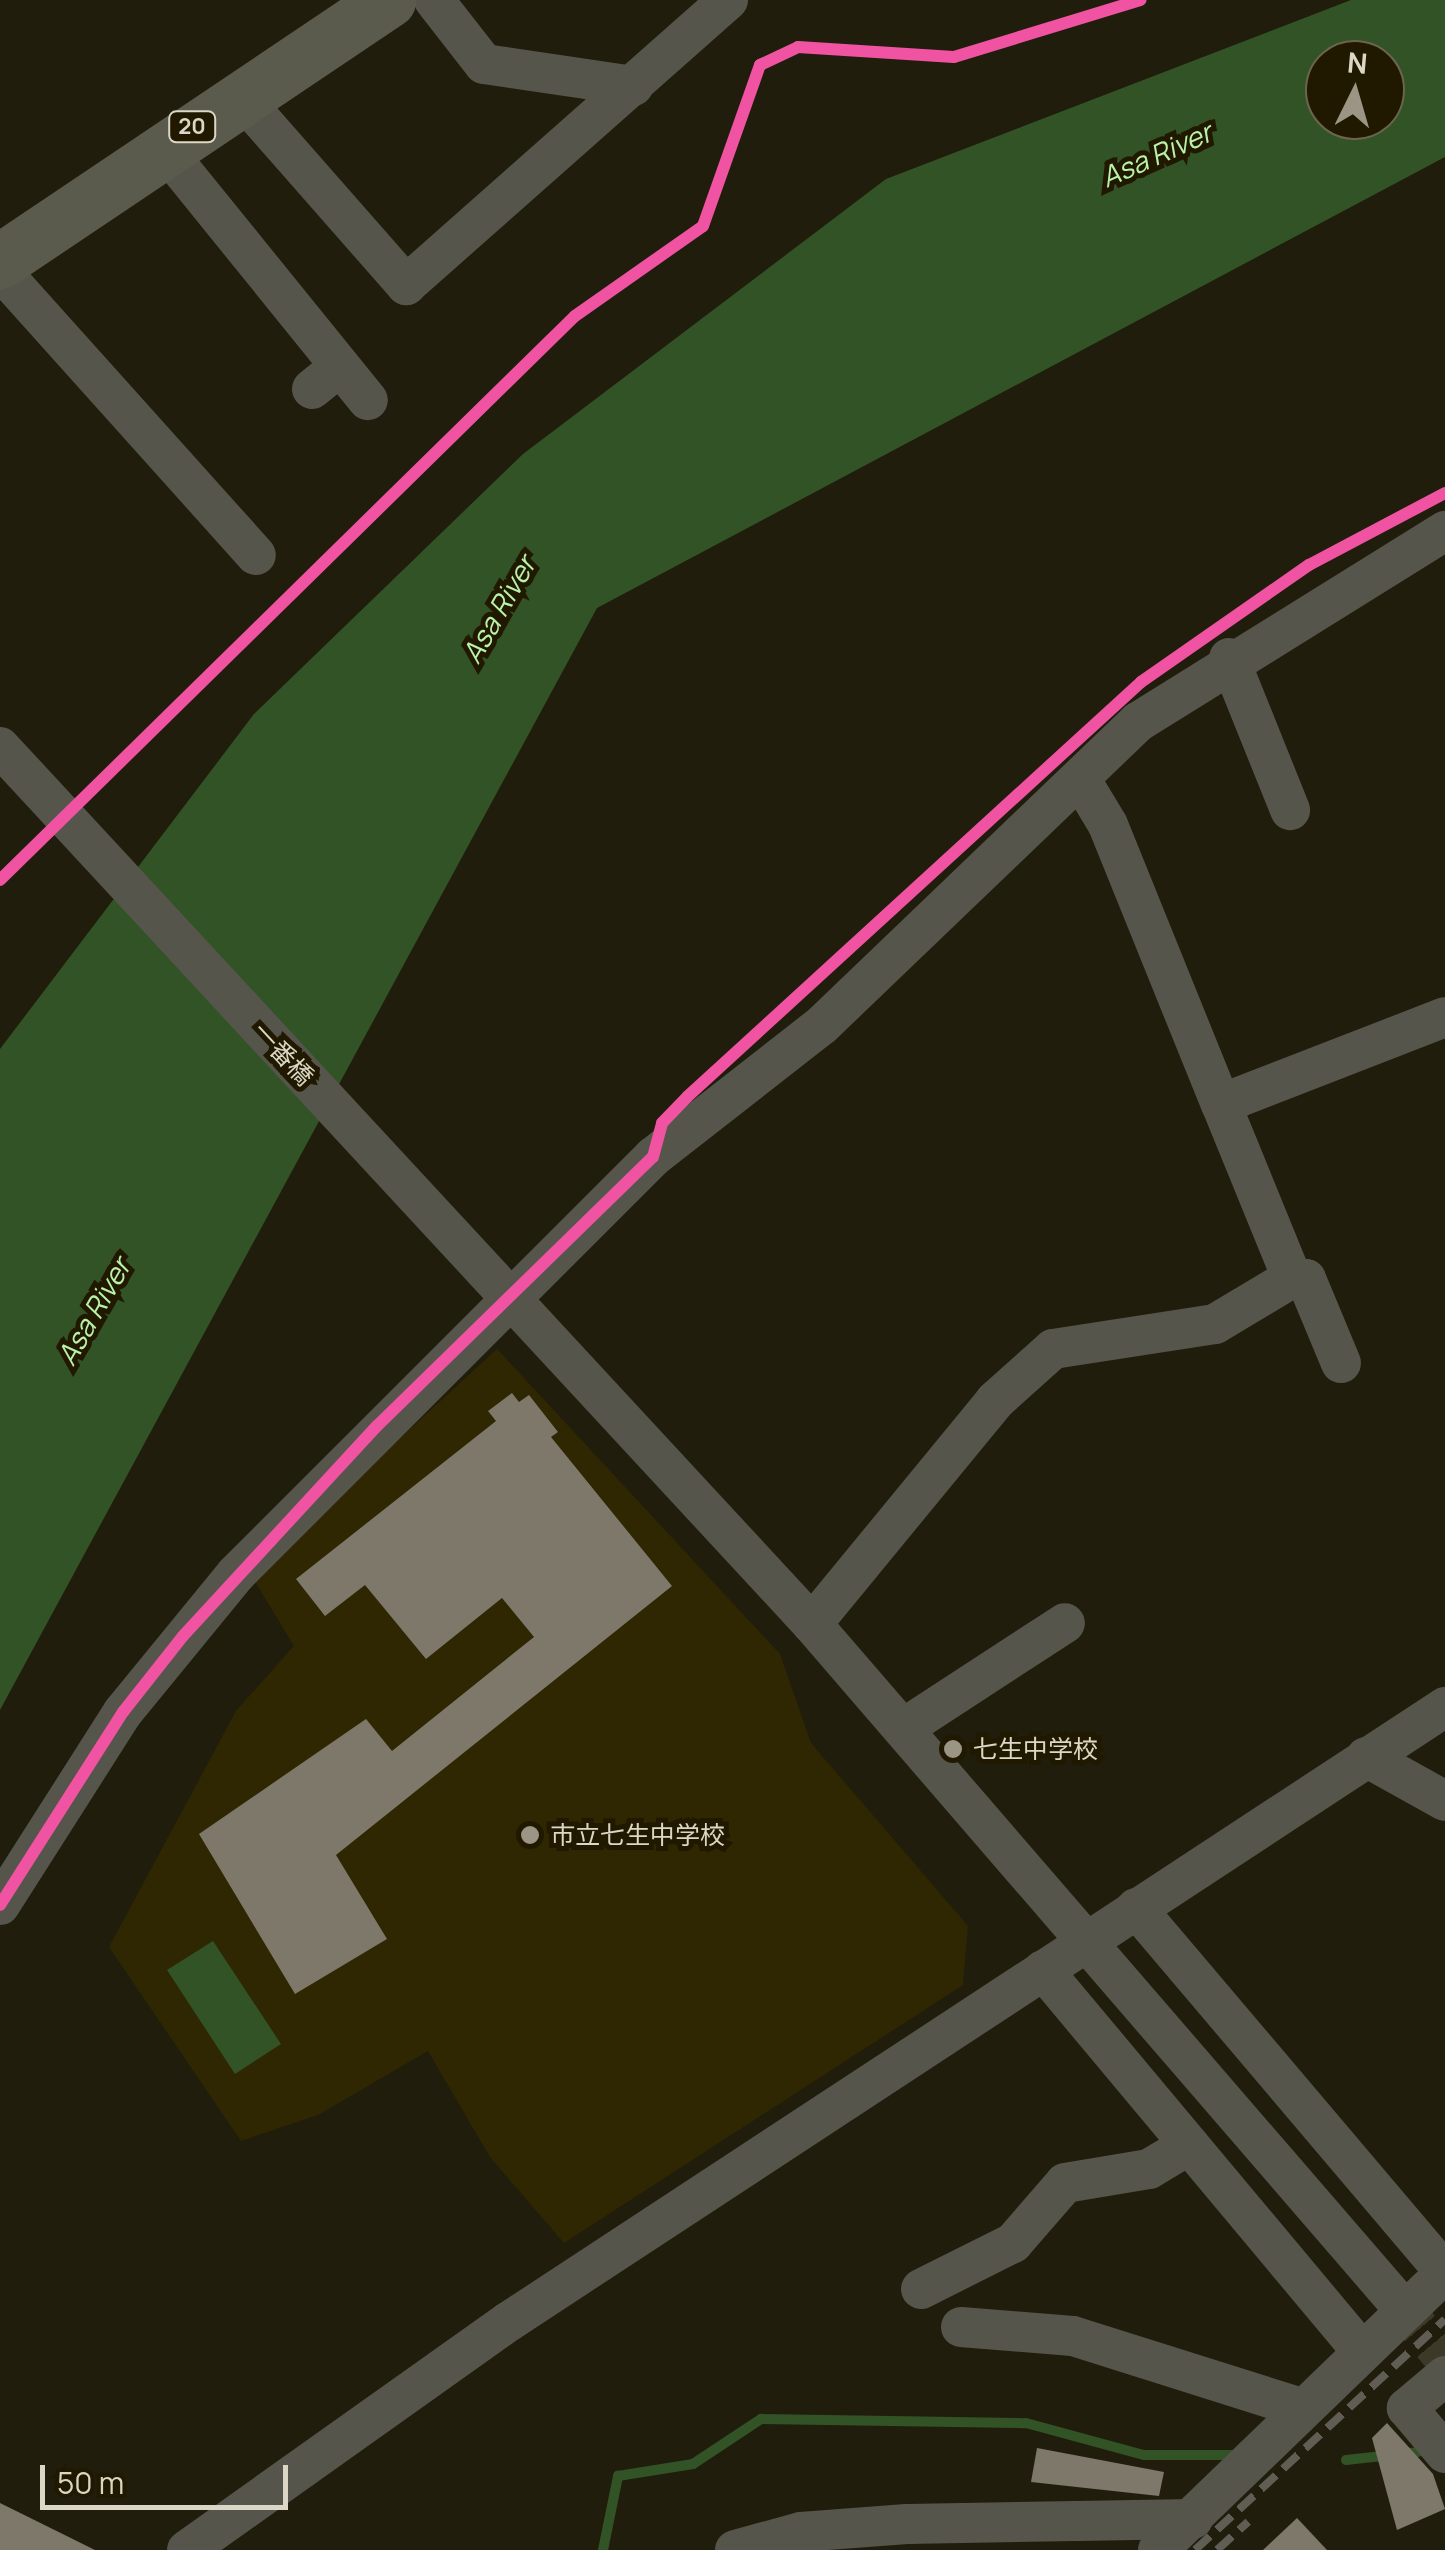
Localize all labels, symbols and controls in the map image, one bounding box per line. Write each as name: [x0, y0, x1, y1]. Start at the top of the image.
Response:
north arrow: [1305, 40, 1405, 140]
text: N: [1346, 42, 1369, 82]
road number: 20: [167, 110, 217, 144]
water label: Asa River: [1095, 115, 1217, 193]
water label: Asa River: [454, 550, 542, 668]
street label: 一番橋: [246, 1016, 320, 1092]
water label: Asa River: [49, 1252, 137, 1370]
place label: 七生中学校: [973, 1734, 1098, 1764]
marker: 七生中学校: [942, 1738, 964, 1760]
place label: 市立七生中学校: [550, 1820, 725, 1850]
marker: 市立七生中学校: [519, 1824, 541, 1846]
scale bar: [45, 2445, 292, 2507]
text: 50 m: [57, 2462, 124, 2503]

